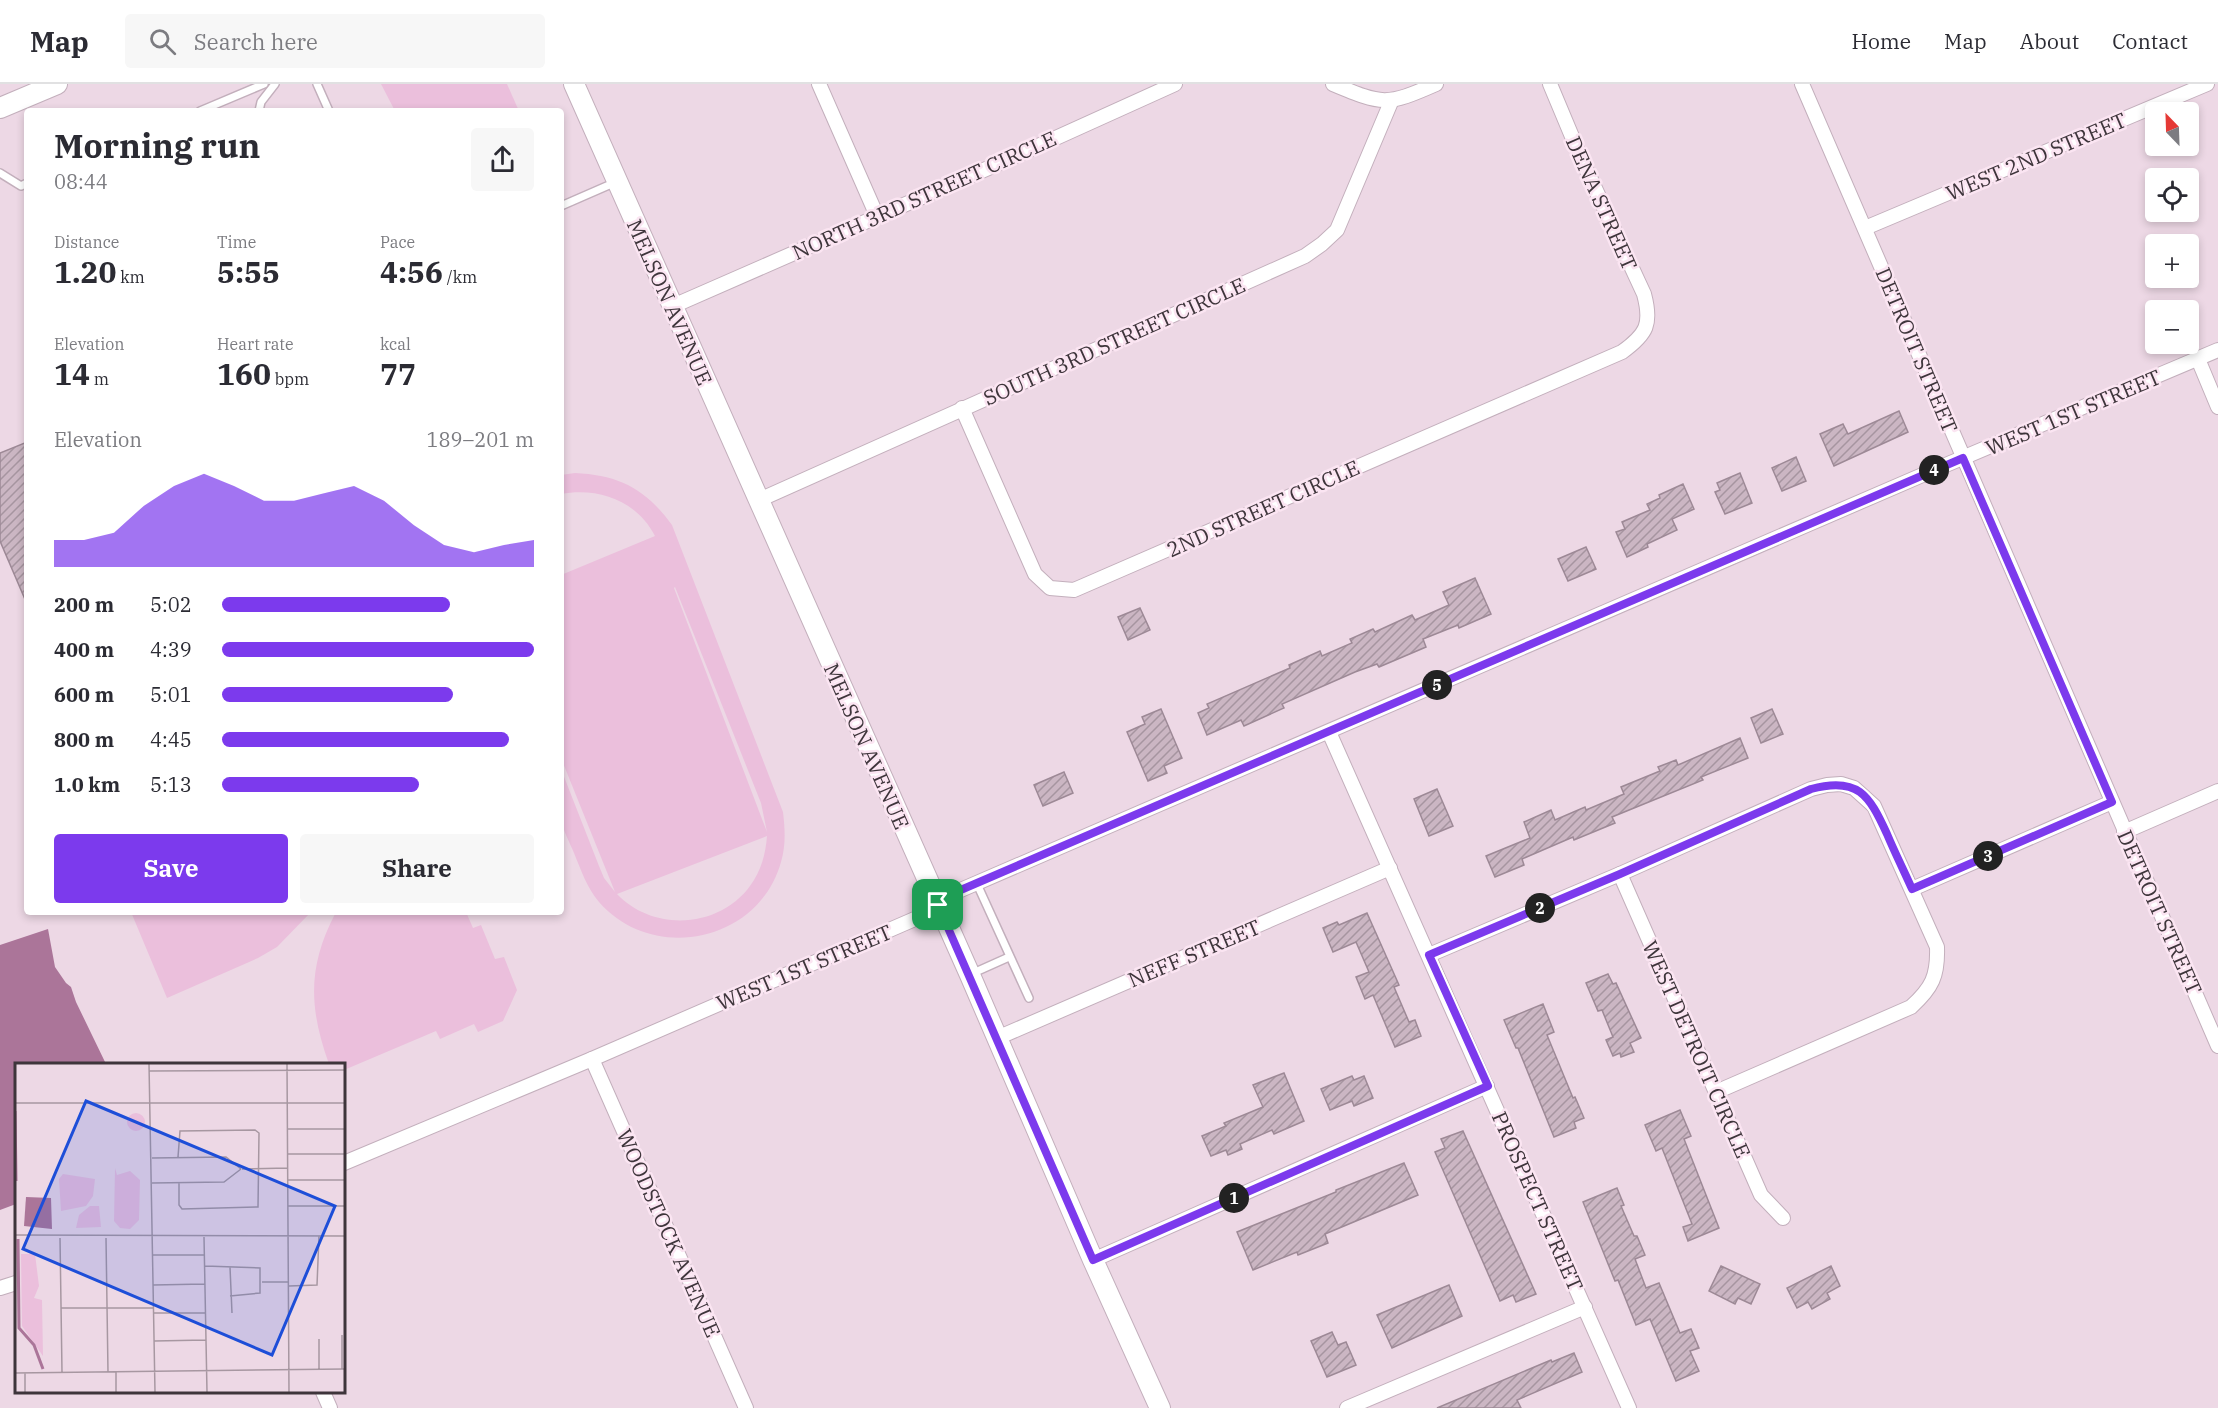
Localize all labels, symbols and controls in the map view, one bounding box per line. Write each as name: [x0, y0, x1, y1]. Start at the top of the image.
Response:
search box: [125, 14, 545, 68]
text: Map: [30, 23, 89, 60]
icon: search: [146, 25, 179, 58]
text: Search here: [194, 27, 318, 56]
text: Home: [1851, 27, 1911, 55]
text: Map: [1944, 27, 1987, 55]
text: About: [2020, 27, 2079, 55]
text: Contact: [2112, 27, 2188, 55]
north arrow: [2145, 102, 2199, 156]
map controls: [2145, 102, 2199, 354]
street label: WEST 2ND STREET: [1941, 105, 2131, 207]
text: Morning run: [54, 124, 260, 167]
street label: NORTH 3RD STREET CIRCLE: [788, 124, 1060, 266]
button: share: [471, 128, 534, 191]
street label: DENA STREET: [1560, 131, 1644, 275]
text: 08:44: [54, 168, 108, 195]
button: locate: [2145, 168, 2199, 222]
street label: MELSON AVENUE: [621, 215, 719, 389]
text: Distance: [54, 232, 119, 252]
text: Time: [217, 232, 256, 252]
text: Pace: [380, 232, 415, 252]
button: +: [2145, 234, 2199, 288]
text: 1.20: [54, 252, 116, 291]
text: 5:55: [217, 252, 280, 291]
text: 4:56: [380, 252, 443, 291]
street label: DETROIT STREET: [1869, 263, 1965, 437]
text: km: [116, 267, 145, 287]
text: /km: [443, 267, 477, 287]
street label: SOUTH 3RD STREET CIRCLE: [979, 270, 1249, 412]
button: −: [2145, 300, 2199, 354]
text: Elevation: [54, 334, 124, 354]
text: Heart rate: [217, 334, 294, 354]
text: kcal: [380, 334, 411, 354]
text: 14: [54, 354, 90, 393]
text: 160: [217, 354, 271, 393]
text: 77: [380, 354, 416, 393]
street label: WEST 1ST STREET: [1981, 362, 2165, 462]
text: m: [90, 369, 109, 389]
text: bpm: [271, 369, 309, 389]
text: Elevation: [54, 426, 142, 453]
text: 189–201 m: [427, 426, 534, 453]
street label: 2ND STREET CIRCLE: [1162, 453, 1364, 563]
pin: 4: [1919, 455, 1949, 485]
text: 4: [1929, 460, 1939, 480]
text: 200 m: [54, 591, 114, 618]
text: 5:02: [150, 591, 192, 618]
text: 400 m: [54, 636, 114, 663]
text: 4:39: [150, 636, 192, 663]
street label: MELSON AVENUE: [818, 659, 916, 833]
pin: 5: [1422, 670, 1452, 700]
text: 5: [1432, 675, 1442, 695]
text: 600 m: [54, 681, 114, 708]
text: 5:01: [150, 681, 192, 708]
text: 800 m: [54, 726, 114, 753]
text: 4:45: [150, 726, 192, 753]
text: 1.0 km: [54, 771, 120, 798]
text: 5:13: [150, 771, 192, 798]
street label: DETROIT STREET: [2111, 825, 2209, 999]
button: Save: [54, 834, 288, 903]
button: Share: [300, 834, 534, 903]
pin: 3: [1973, 841, 2003, 871]
text: 3: [1983, 846, 1993, 866]
pin: [912, 879, 963, 930]
icon: arrive: [921, 888, 954, 921]
pin: 2: [1525, 893, 1555, 923]
text: 2: [1535, 898, 1545, 918]
street label: NEFF STREET: [1123, 912, 1265, 994]
street label: WEST 1ST STREET: [712, 917, 896, 1017]
street label: WEST DETROIT CIRCLE: [1636, 936, 1758, 1162]
inset map: [15, 1063, 345, 1393]
street label: PROSPECT STREET: [1486, 1107, 1590, 1295]
street label: WOODSTOCK AVENUE: [610, 1124, 728, 1342]
pin: 1: [1219, 1183, 1249, 1213]
text: 1: [1229, 1188, 1239, 1208]

